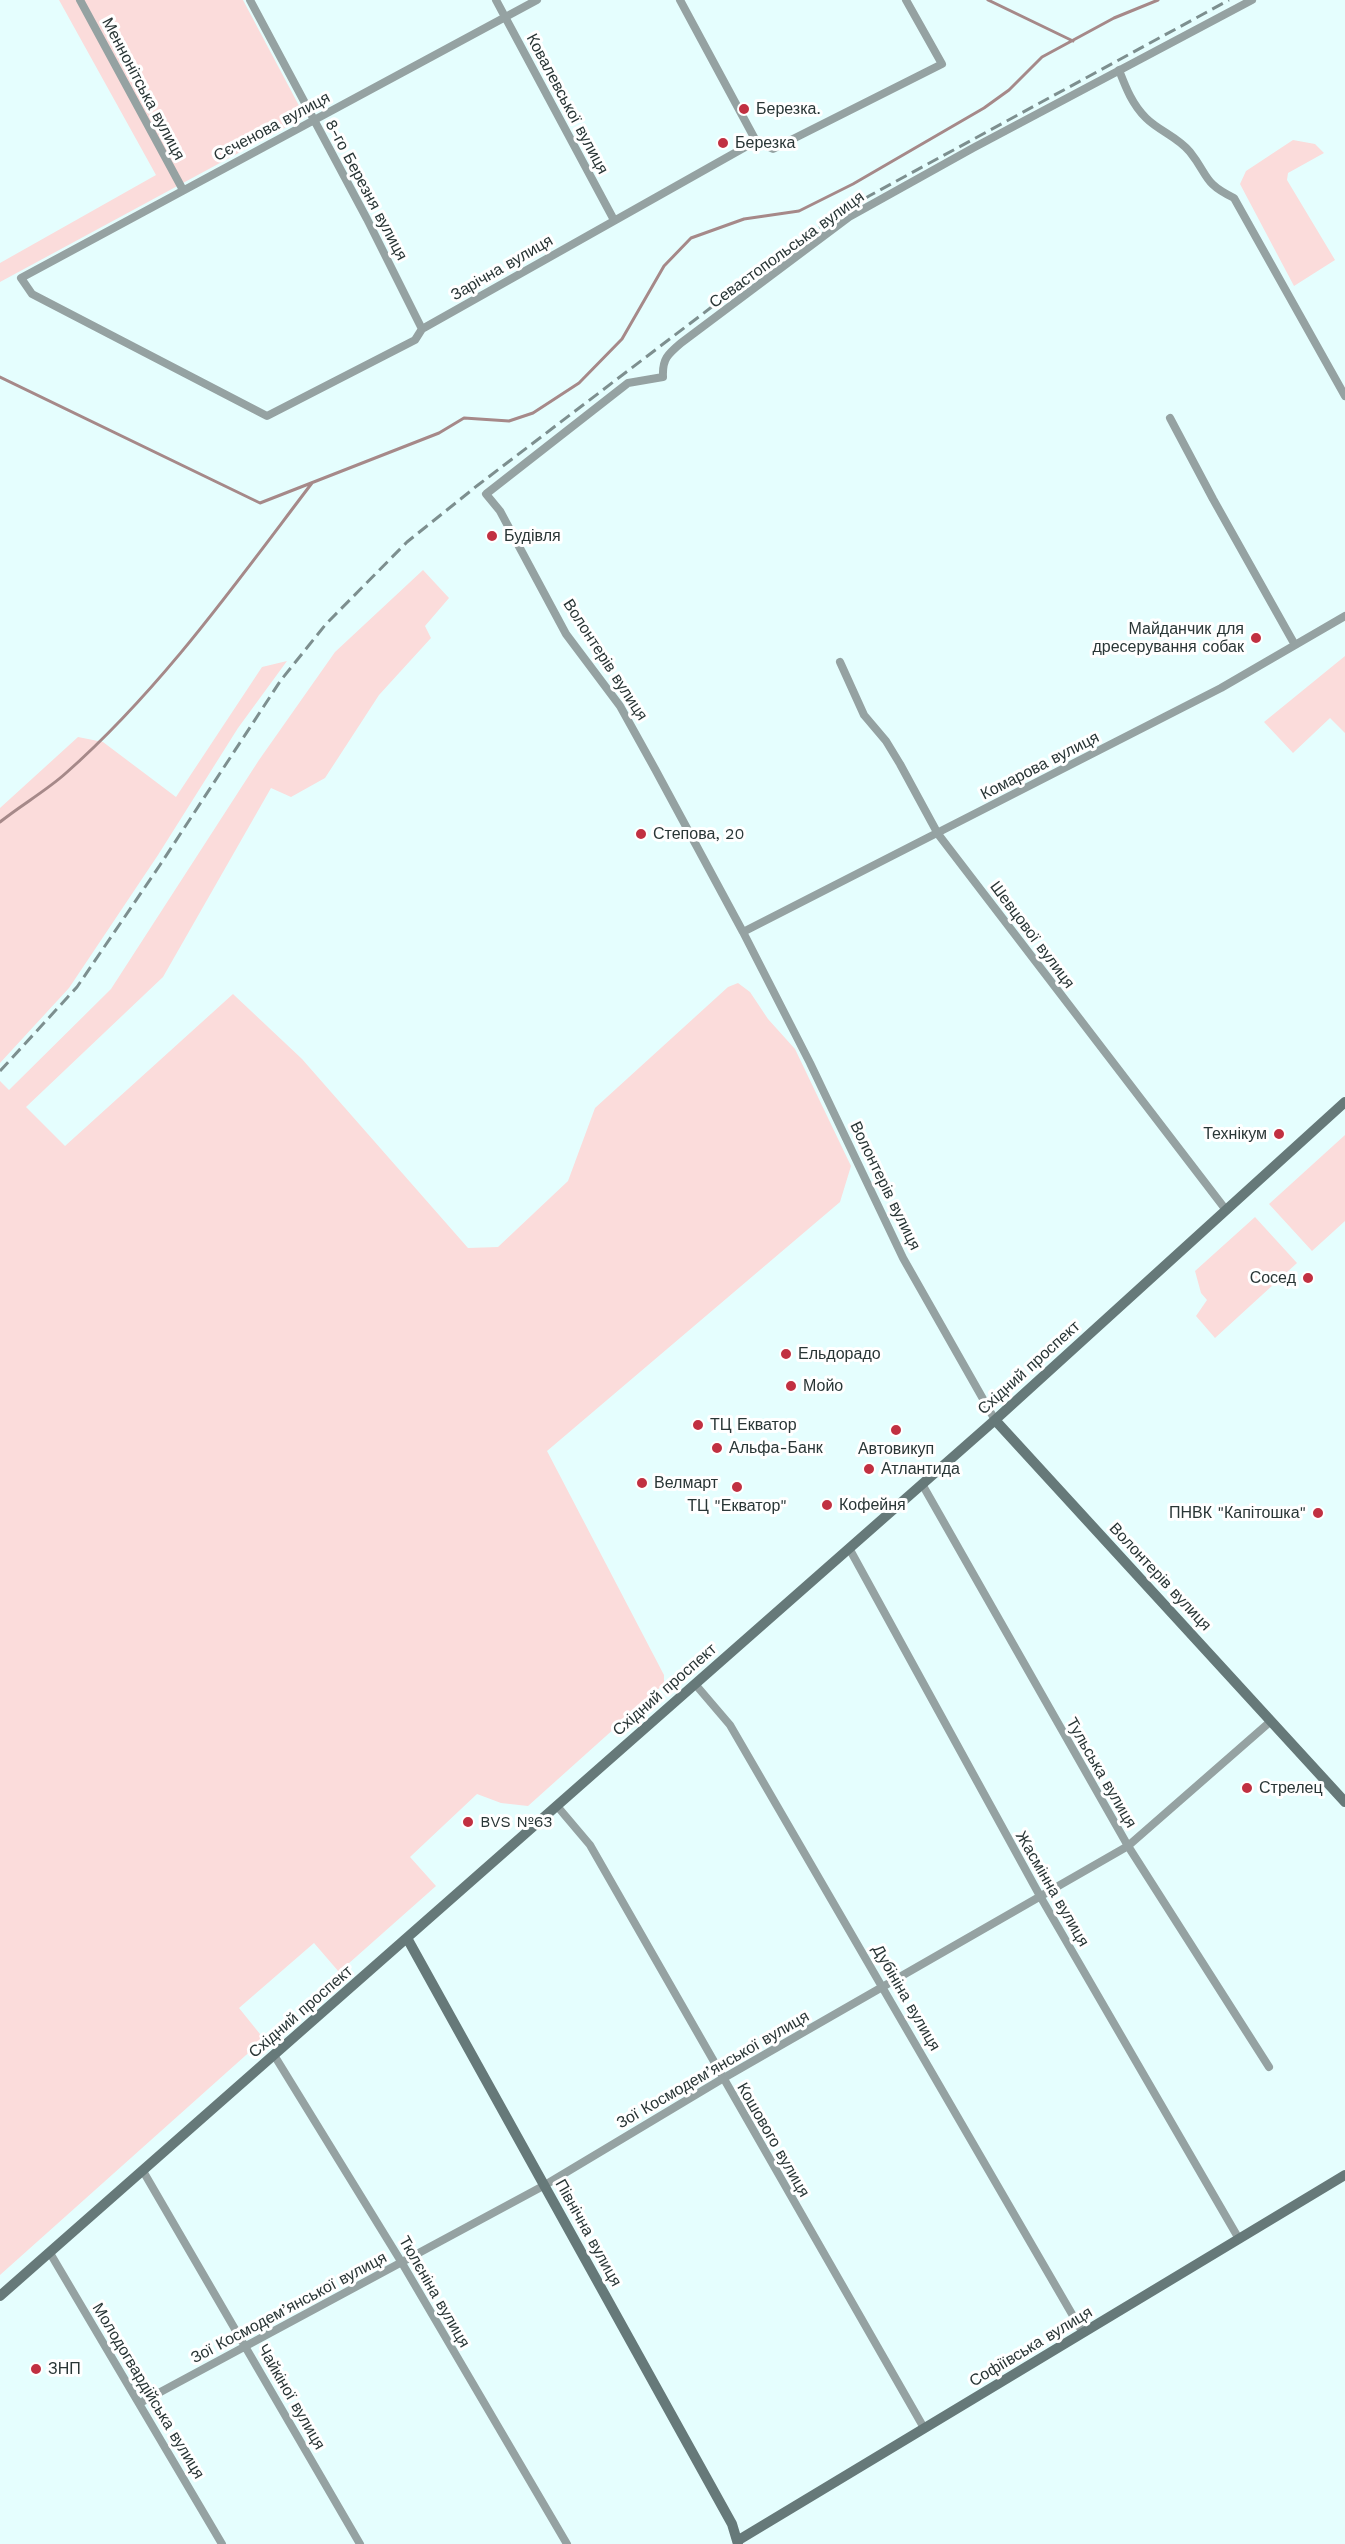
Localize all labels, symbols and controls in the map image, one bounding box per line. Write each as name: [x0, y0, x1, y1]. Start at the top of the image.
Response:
street label: Меннонітська вулиця: [97, 15, 189, 163]
street label: Ковалевської вулиця: [522, 31, 612, 177]
street label: Сєченова вулиця: [210, 88, 334, 166]
place label: Березка.: [756, 99, 821, 119]
marker: Березка.: [737, 102, 751, 116]
street label: 8-го Березня вулиця: [321, 116, 411, 264]
place label: Березка: [735, 133, 795, 153]
marker: Березка: [716, 136, 730, 150]
street label: Севастопольська вулиця: [706, 187, 868, 313]
street label: Зарічна вулиця: [448, 231, 556, 305]
place label: Будівля: [504, 526, 561, 546]
marker: Будівля: [485, 529, 499, 543]
street label: Волонтерів вулиця: [559, 596, 651, 724]
place label: Майданчик для дресерування собак: [1092, 619, 1244, 657]
marker: Майданчик для дресерування собак: [1249, 631, 1263, 645]
street label: Комарова вулиця: [978, 728, 1102, 804]
place label: Степова, 20: [653, 824, 744, 844]
marker: Степова, 20: [634, 827, 648, 841]
street label: Шевцової вулиця: [986, 878, 1078, 992]
street label: Волонтерів вулиця: [846, 1119, 924, 1253]
place label: Технікум: [1203, 1124, 1267, 1144]
marker: Технікум: [1272, 1127, 1286, 1141]
place label: Сосед: [1250, 1268, 1296, 1288]
marker: Сосед: [1301, 1271, 1315, 1285]
street label: Східний проспект: [974, 1317, 1084, 1419]
place label: Ельдорадо: [798, 1344, 881, 1364]
marker: Ельдорадо: [779, 1347, 793, 1361]
place label: Мойо: [803, 1376, 843, 1396]
marker: Мойо: [784, 1379, 798, 1393]
place label: ТЦ Екватор: [710, 1415, 797, 1435]
marker: ТЦ Екватор: [691, 1418, 705, 1432]
marker: Автовикуп: [889, 1423, 903, 1437]
place label: Альфа-Банк: [729, 1438, 823, 1458]
place label: Автовикуп: [858, 1439, 934, 1459]
marker: Альфа-Банк: [710, 1441, 724, 1455]
place label: Атлантида: [881, 1459, 960, 1479]
marker: Атлантида: [862, 1462, 876, 1476]
place label: Велмарт: [654, 1473, 718, 1493]
marker: Велмарт: [635, 1476, 649, 1490]
marker: ТЦ "Екватор": [730, 1480, 744, 1494]
place label: Кофейня: [839, 1495, 906, 1515]
place label: ТЦ "Екватор": [687, 1496, 787, 1516]
marker: Кофейня: [820, 1498, 834, 1512]
place label: ПНВК "Капітошка": [1169, 1503, 1306, 1523]
marker: ПНВК "Капітошка": [1311, 1506, 1325, 1520]
street label: Волонтерів вулиця: [1105, 1519, 1215, 1635]
street label: Східний проспект: [609, 1640, 721, 1740]
street label: Тульська вулиця: [1062, 1714, 1140, 1832]
place label: Стрелец: [1259, 1778, 1323, 1798]
marker: Стрелец: [1240, 1781, 1254, 1795]
place label: BVS №63: [480, 1812, 553, 1832]
marker: BVS №63: [461, 1815, 475, 1829]
street label: Жасмінна вулиця: [1011, 1828, 1093, 1950]
street label: Дубініна вулиця: [868, 1941, 944, 2055]
street label: Східний проспект: [245, 1962, 357, 2062]
street label: Зої Космодем’янської вулиця: [613, 2007, 813, 2133]
street label: Кошового вулиця: [732, 2079, 814, 2201]
street label: Північна вулиця: [551, 2176, 625, 2290]
street label: Тюлєніна вулиця: [394, 2233, 474, 2351]
street label: Зої Космодем’янської вулиця: [188, 2248, 390, 2368]
street label: Молодогвардійська вулиця: [88, 2300, 208, 2482]
street label: Софіївська вулиця: [966, 2303, 1096, 2391]
street label: Чайкіної вулиця: [253, 2341, 329, 2453]
place label: ЗНП: [48, 2359, 81, 2379]
marker: ЗНП: [29, 2362, 43, 2376]

